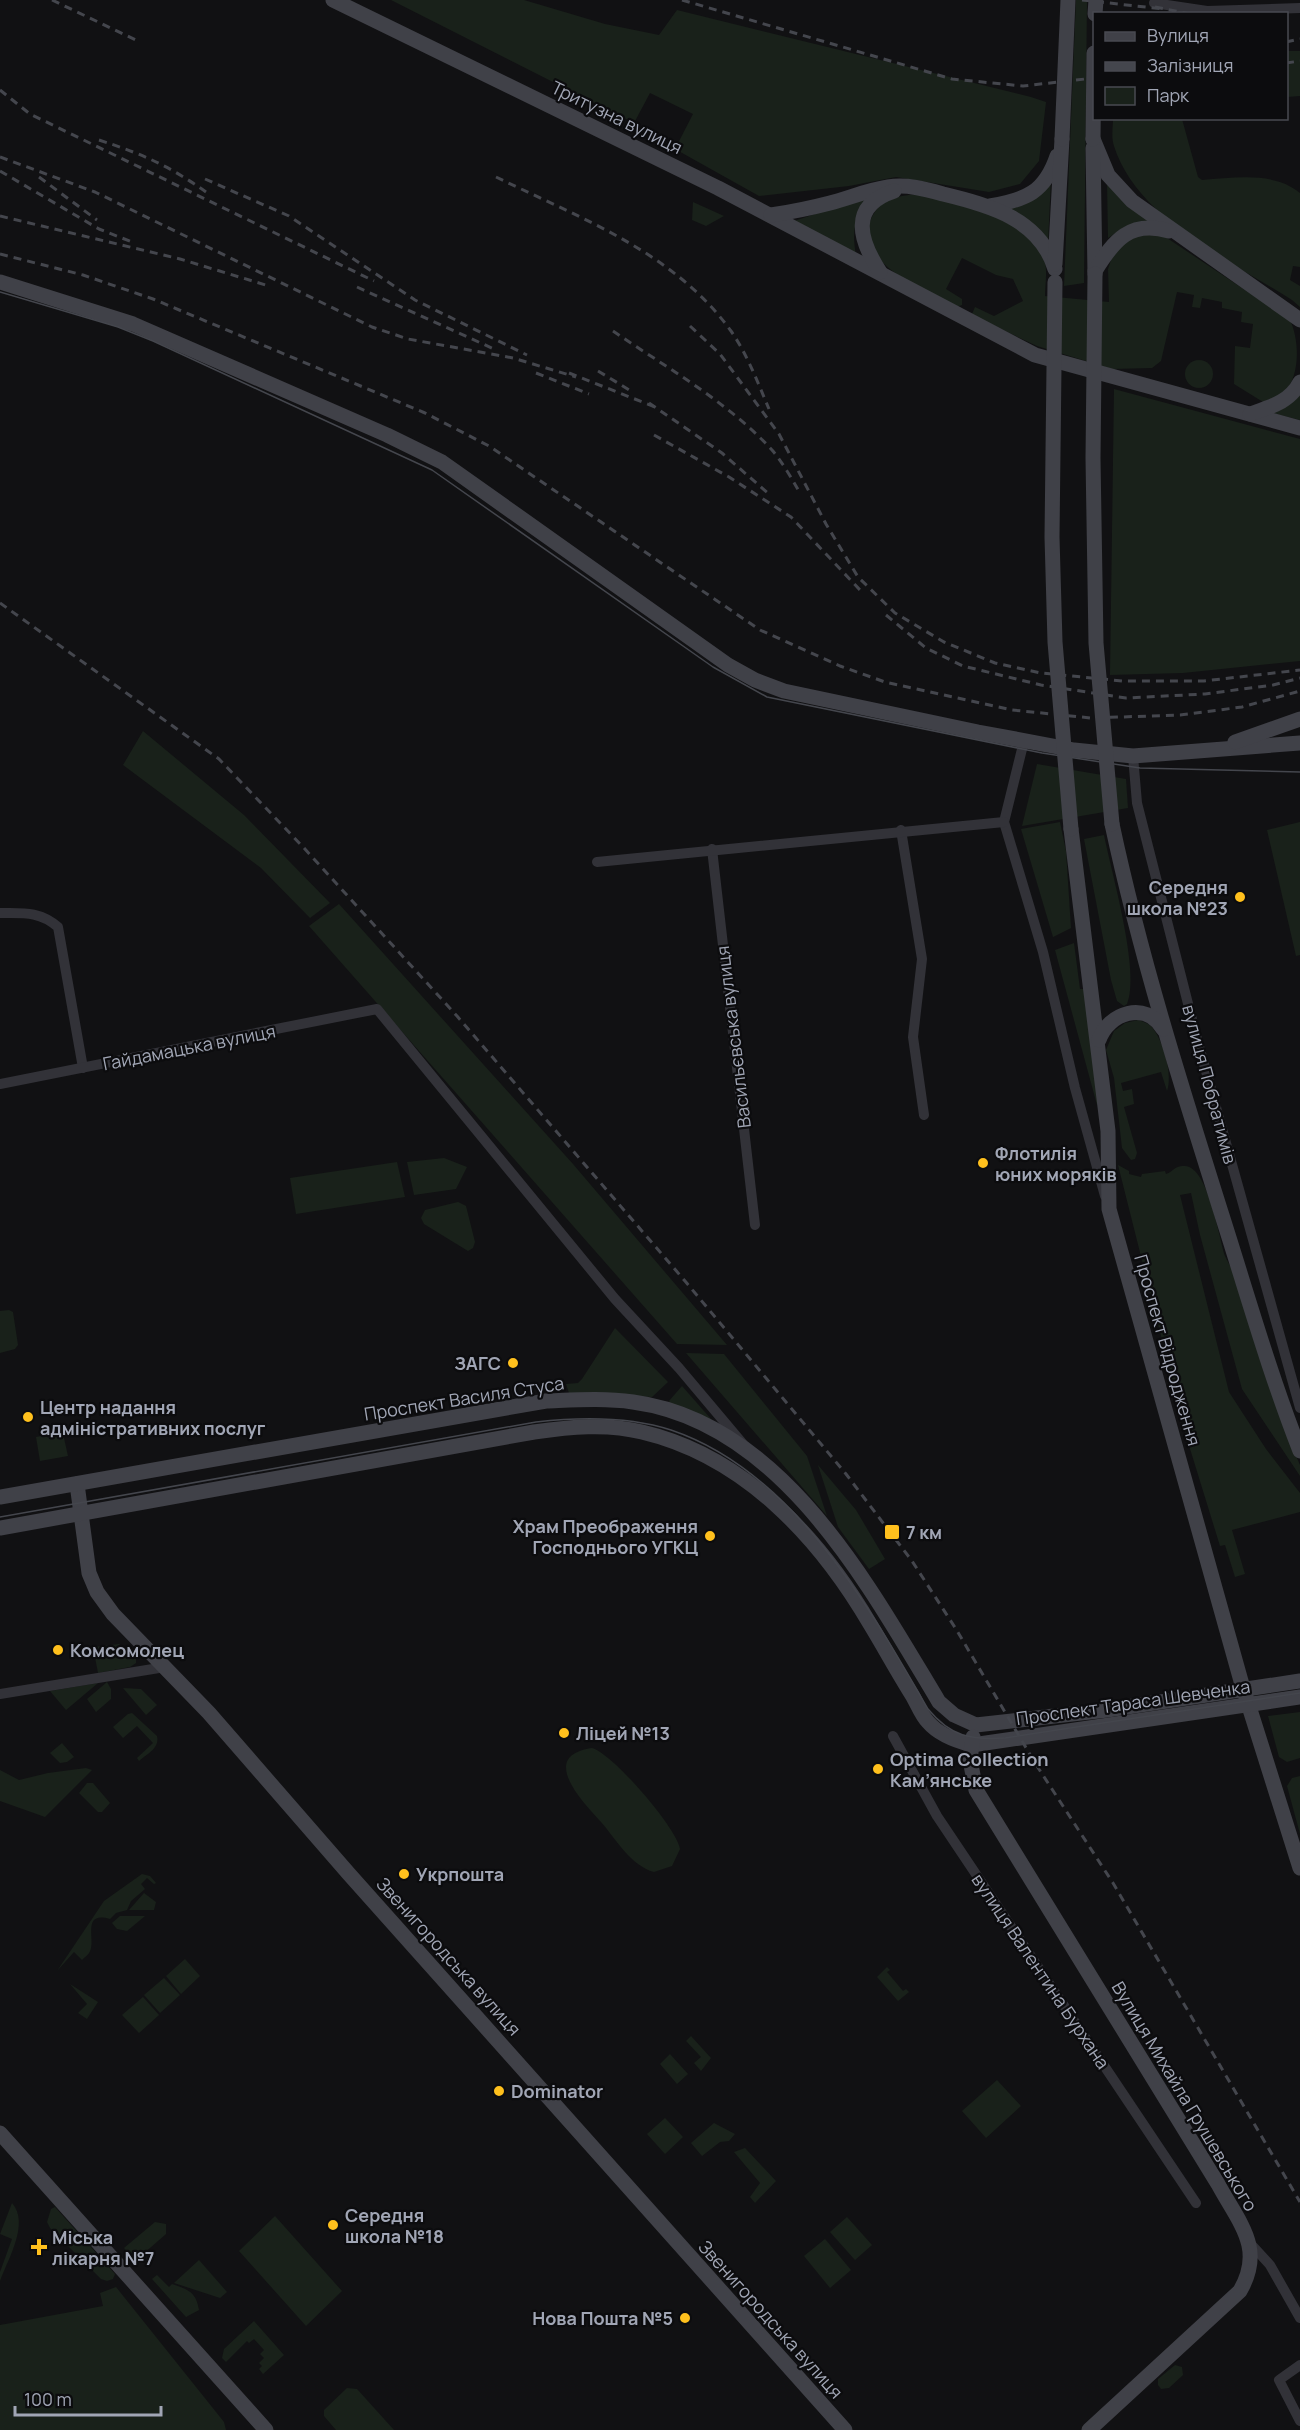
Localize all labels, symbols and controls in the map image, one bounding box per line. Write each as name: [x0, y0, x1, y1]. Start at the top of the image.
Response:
legend: [1093, 12, 1288, 120]
text: Вулиця: [1147, 23, 1209, 47]
text: Залізниця: [1147, 53, 1233, 77]
street label: Тритузна вулиця: [547, 75, 687, 159]
text: Парк: [1147, 83, 1190, 107]
place label: Середня школа №23: [1127, 875, 1228, 920]
marker: Середня школа №23: [1233, 890, 1247, 904]
street label: Васильєвська вулиця: [710, 945, 756, 1129]
street label: вулиця Побратимів: [1177, 1002, 1243, 1167]
street label: Гайдамацька вулиця: [101, 1018, 277, 1076]
place label: Флотилія юних моряків: [995, 1141, 1117, 1186]
marker: Флотилія юних моряків: [976, 1156, 990, 1170]
street label: Проспект Відродження: [1129, 1251, 1207, 1449]
place label: ЗАГС: [454, 1351, 501, 1375]
marker: ЗАГС: [506, 1356, 520, 1370]
street label: Проспект Василя Стуса: [362, 1370, 566, 1426]
place label: Центр надання адміністративних послуг: [40, 1395, 266, 1440]
marker: Центр надання адміністративних послуг: [21, 1410, 35, 1424]
place label: Храм Преображення Господнього УГКЦ: [513, 1514, 698, 1559]
place label: 7 км: [906, 1520, 942, 1544]
marker: 7 км: [883, 1523, 901, 1541]
marker: Храм Преображення Господнього УГКЦ: [703, 1529, 717, 1543]
place label: Комсомолец: [70, 1638, 184, 1662]
marker: Комсомолец: [51, 1643, 65, 1657]
street label: Проспект Тараса Шевченка: [1014, 1674, 1252, 1730]
place label: Ліцей №13: [576, 1721, 670, 1745]
marker: Ліцей №13: [557, 1726, 571, 1740]
place label: Optima Collection Кам’янське: [890, 1747, 1049, 1792]
marker: Optima Collection Кам’янське: [871, 1762, 885, 1776]
place label: Укрпошта: [416, 1862, 504, 1886]
marker: Укрпошта: [397, 1867, 411, 1881]
street label: вулиця Валентина Бурхана: [967, 1869, 1115, 2073]
street label: Звенигородська вулиця: [371, 1872, 527, 2040]
street label: Вулиця Михайла Грушевського: [1107, 1977, 1263, 2215]
place label: Dominator: [511, 2079, 603, 2103]
marker: Dominator: [492, 2084, 506, 2098]
place label: Середня школа №18: [345, 2203, 444, 2248]
marker: Середня школа №18: [326, 2218, 340, 2232]
place label: Міська лікарня №7: [52, 2225, 154, 2270]
street label: Звенигородська вулиця: [693, 2235, 849, 2403]
marker: Міська лікарня №7: [30, 2238, 48, 2256]
place label: Нова Пошта №5: [532, 2306, 673, 2330]
marker: Нова Пошта №5: [678, 2311, 692, 2325]
scale bar: [15, 2379, 160, 2417]
text: 100 m: [24, 2387, 72, 2411]

